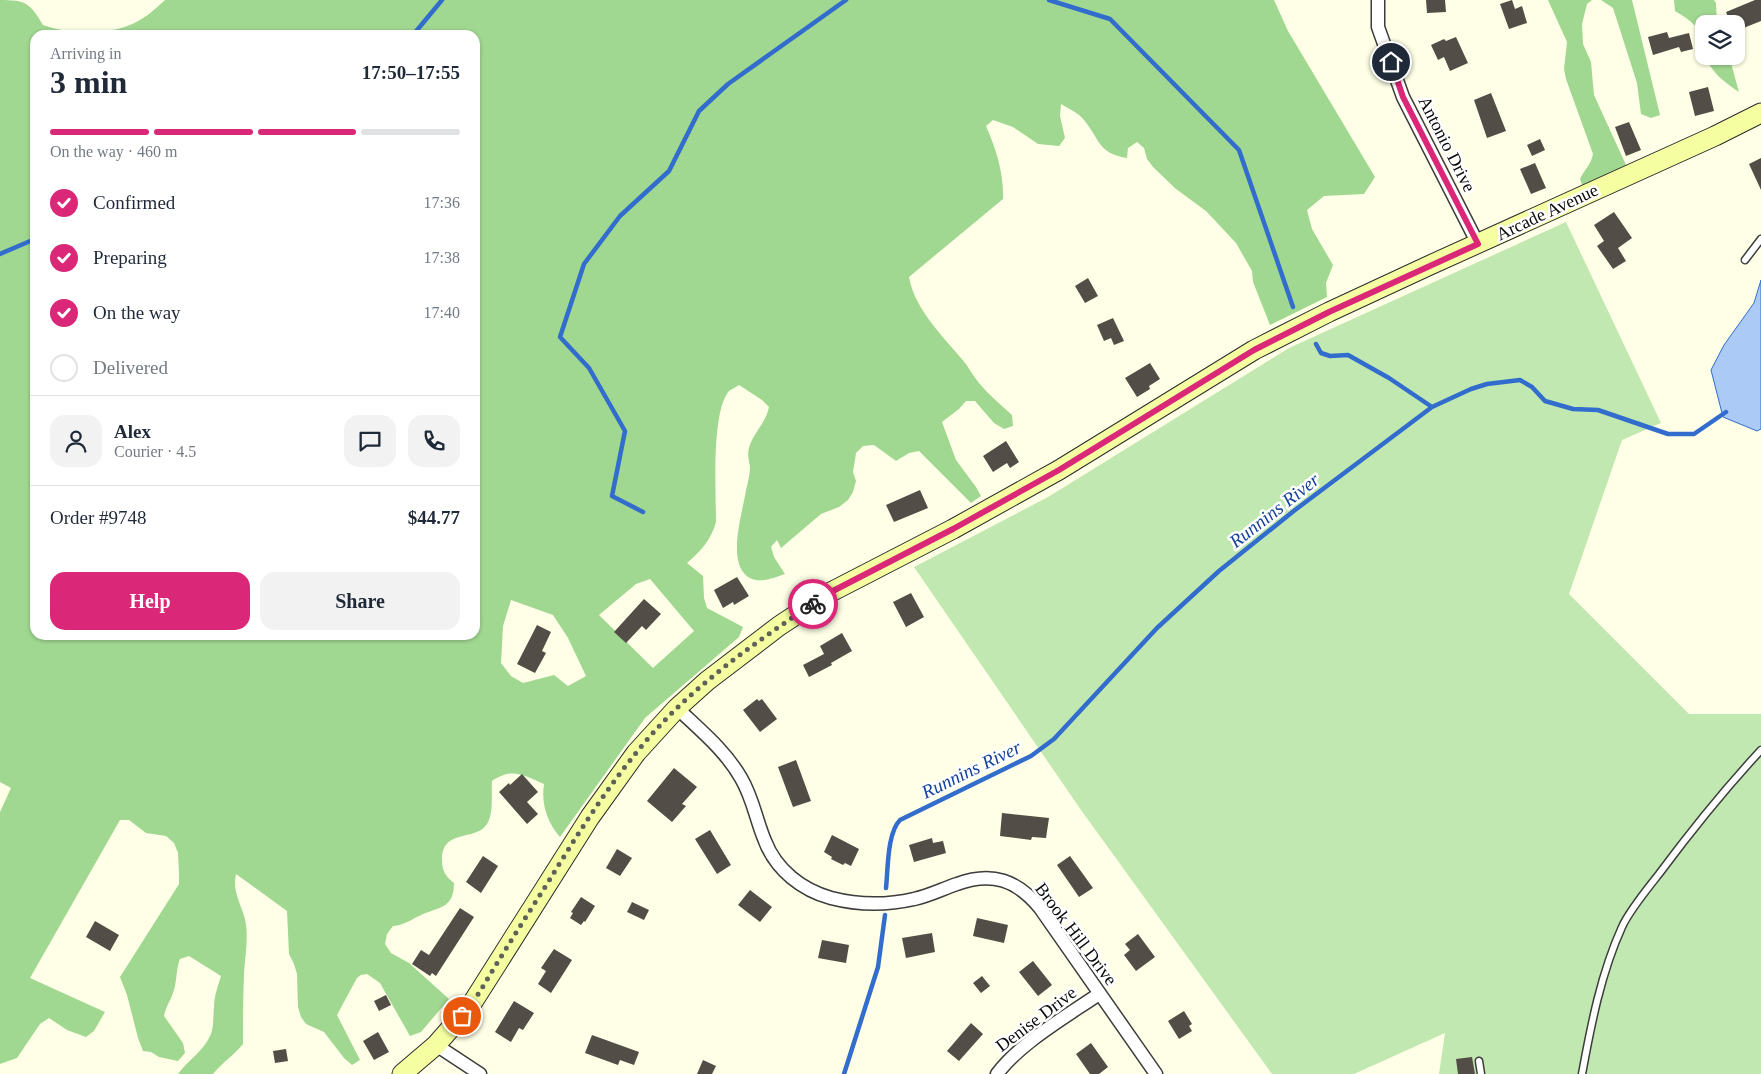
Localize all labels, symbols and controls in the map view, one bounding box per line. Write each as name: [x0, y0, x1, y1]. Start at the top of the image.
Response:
map controls: [1695, 15, 1745, 65]
button: layers: [1695, 15, 1745, 65]
pin: [1370, 41, 1412, 83]
text: Arriving in: [50, 45, 122, 62]
icon: home: [1377, 48, 1405, 76]
text: 17:50–17:55: [362, 62, 460, 83]
text: 3 min: [50, 64, 127, 100]
street label: Antonio Drive: [1414, 93, 1480, 195]
text: On the way · 460 m: [50, 143, 178, 160]
street label: Arcade Avenue: [1493, 180, 1601, 244]
icon: check: [50, 189, 78, 217]
text: Confirmed: [93, 192, 175, 213]
text: 17:36: [424, 194, 460, 211]
icon: check: [50, 244, 78, 272]
text: Preparing: [93, 247, 167, 268]
text: 17:38: [424, 249, 460, 266]
icon: check: [50, 299, 78, 327]
text: On the way: [93, 302, 181, 323]
text: 17:40: [424, 304, 460, 321]
text: Delivered: [93, 357, 168, 378]
button: person: [50, 415, 102, 467]
button: chat: [344, 415, 396, 467]
button: phone: [408, 415, 460, 467]
text: Alex: [114, 421, 151, 442]
text: Courier · 4.5: [114, 443, 196, 460]
water label: Runnins River: [1224, 468, 1324, 553]
text: Order #9748: [50, 507, 147, 528]
text: $44.77: [408, 507, 460, 528]
button: Help: [50, 572, 250, 630]
button: Share: [260, 572, 460, 630]
courier: [788, 579, 838, 629]
icon: bike: [799, 590, 827, 618]
water label: Runnins River: [917, 736, 1025, 803]
street label: Brook Hill Drive: [1031, 879, 1121, 989]
street label: Denise Drive: [992, 982, 1080, 1056]
pin: [441, 995, 483, 1037]
icon: bag: [448, 1002, 476, 1030]

